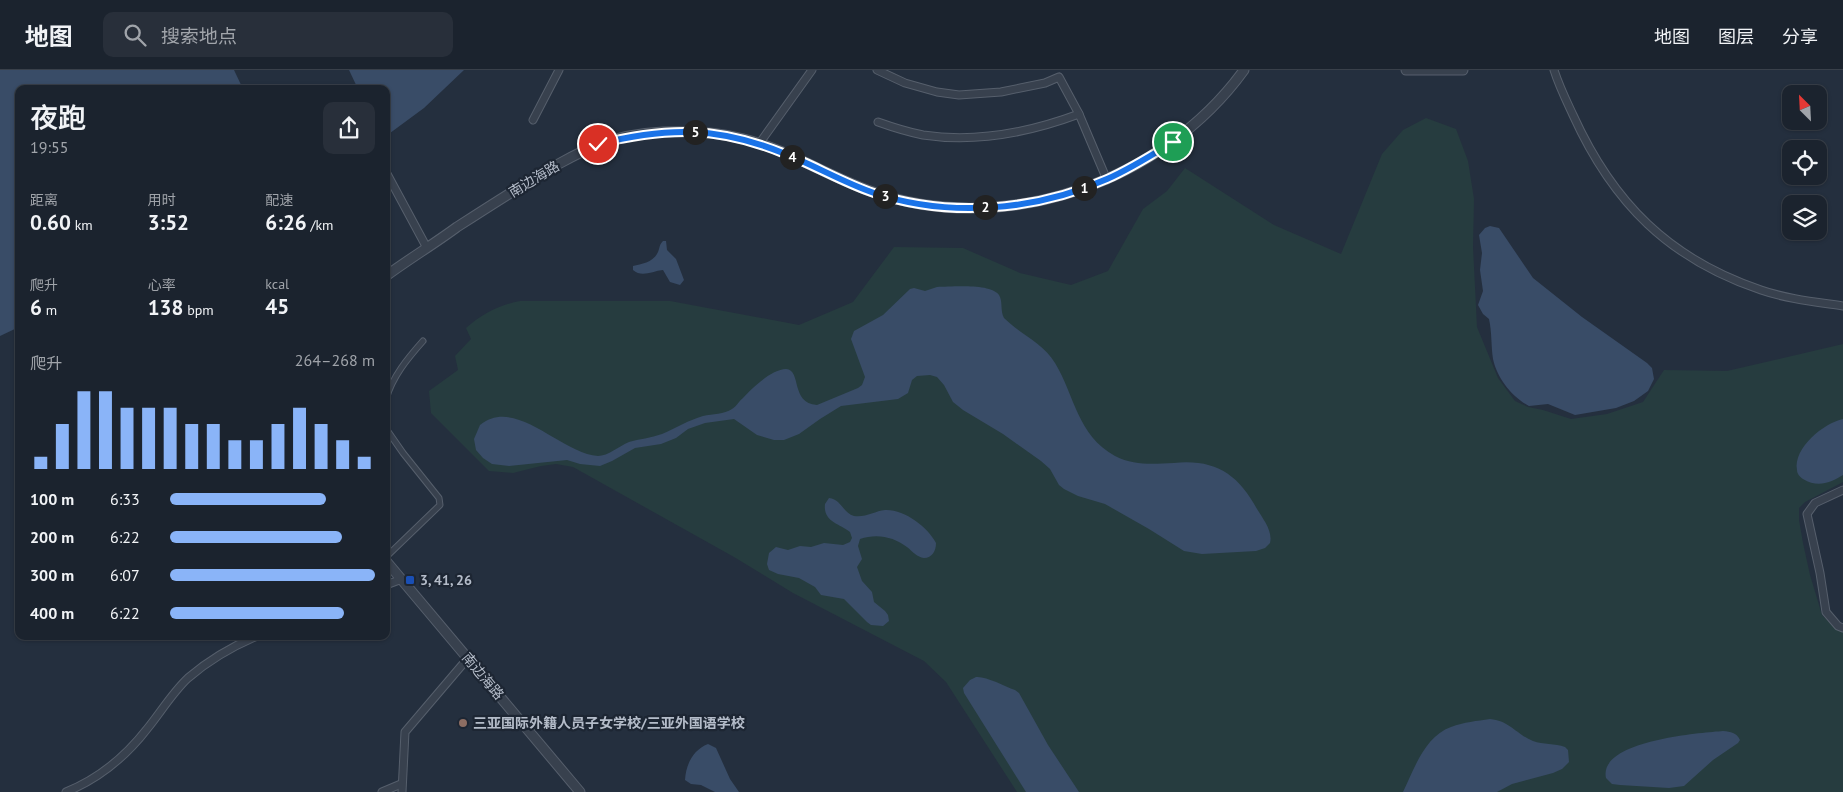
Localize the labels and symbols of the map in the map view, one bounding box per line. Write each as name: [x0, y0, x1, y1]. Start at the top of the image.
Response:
north arrow: [1782, 85, 1828, 130]
pin: 5: [682, 120, 708, 144]
pin: [1152, 121, 1194, 163]
pin: [577, 123, 619, 165]
pin: 4: [780, 144, 804, 170]
street label: 南边海路: [505, 157, 563, 201]
pin: 1: [1072, 176, 1096, 200]
pin: 3: [872, 184, 898, 208]
pin: 2: [972, 194, 998, 220]
place label: 3, 41, 26: [420, 571, 472, 589]
marker: 3, 41, 26: [404, 574, 416, 586]
street label: 南边海路: [458, 649, 508, 703]
place label: 三亚国际外籍人员子女学校/三亚外国语学校: [473, 714, 745, 732]
marker: 三亚国际外籍人员子女学校/三亚外国语学校: [457, 717, 469, 729]

